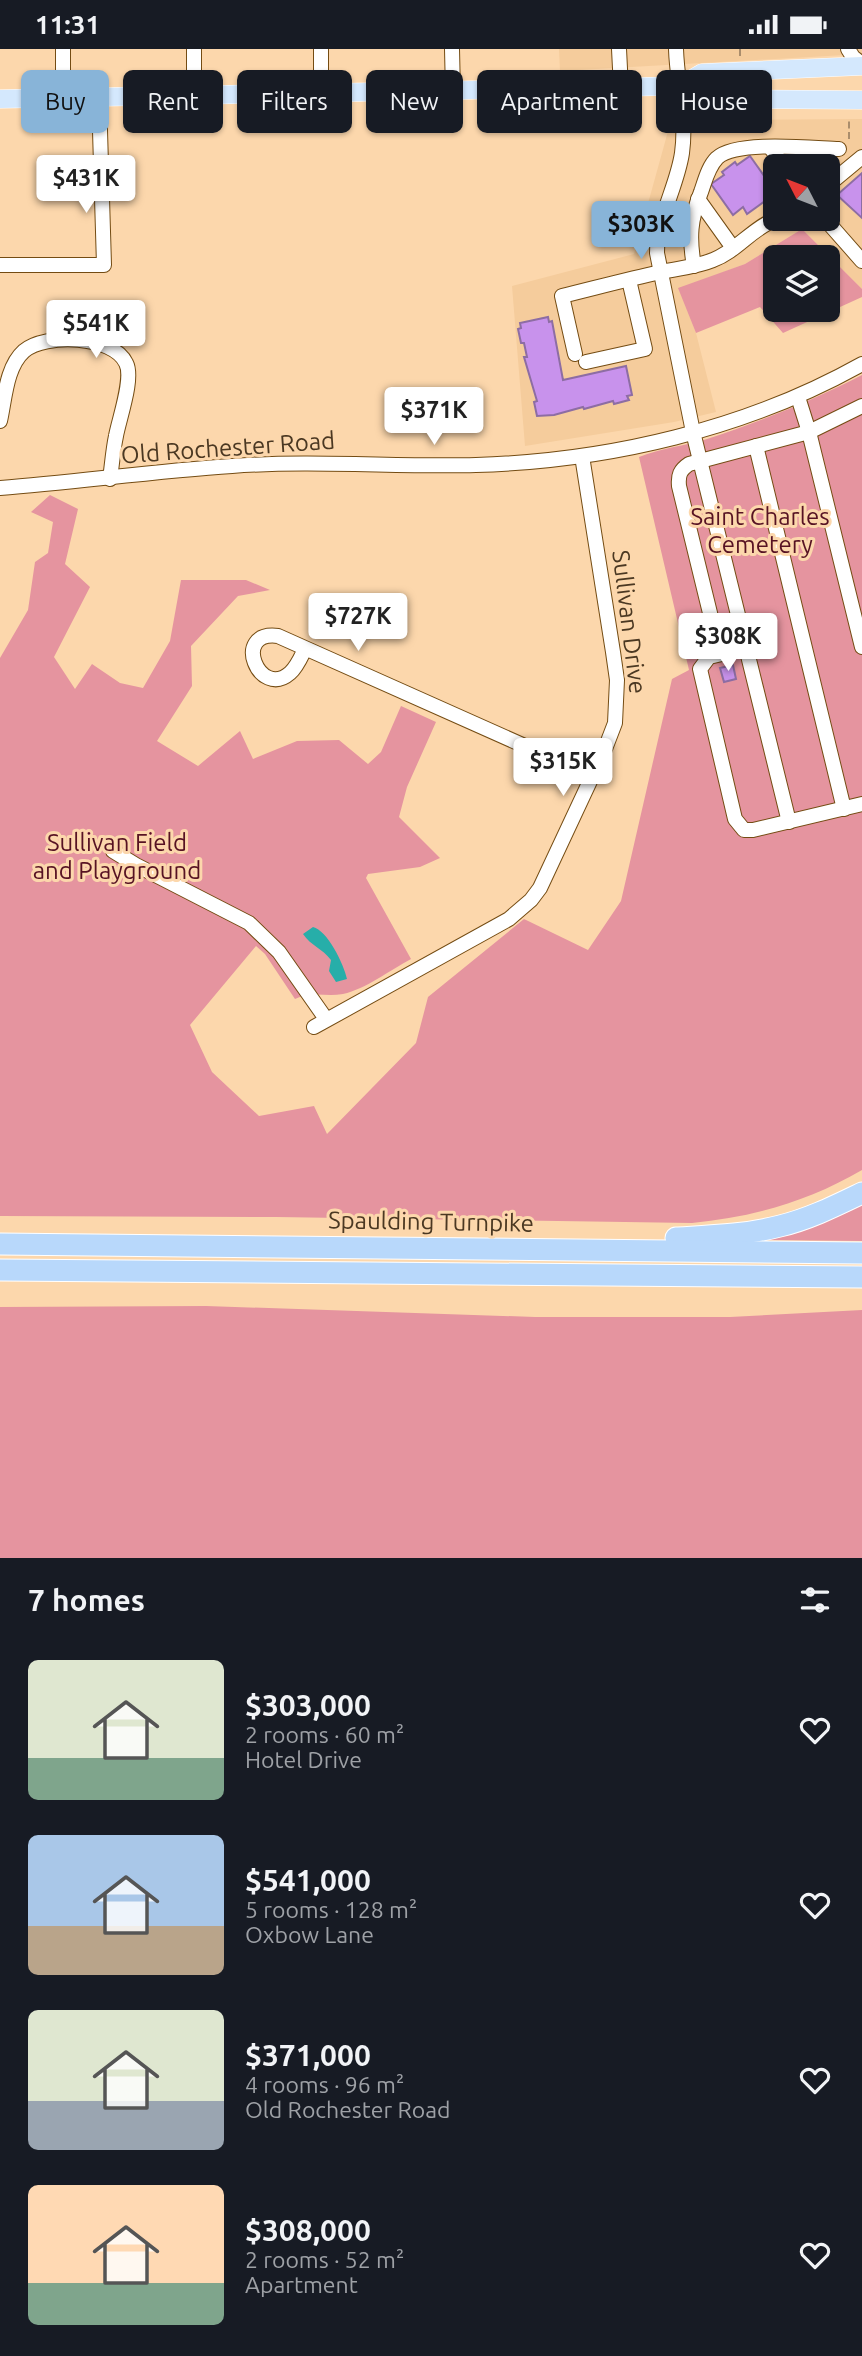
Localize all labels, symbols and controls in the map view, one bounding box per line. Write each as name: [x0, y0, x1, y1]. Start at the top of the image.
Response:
text: 11:31: [35, 10, 100, 39]
chip: Buy: [21, 70, 109, 133]
chip: Rent: [123, 70, 223, 133]
chip: Filters: [237, 70, 352, 133]
chip: New: [366, 70, 463, 133]
chip: Apartment: [477, 70, 642, 133]
chip: House: [656, 70, 772, 133]
north arrow: [763, 154, 840, 231]
map controls: [763, 154, 840, 322]
pin: $431K: [37, 155, 135, 215]
text: $431K: [52, 165, 120, 190]
pin: $303K: [592, 201, 690, 261]
text: $303K: [607, 211, 675, 236]
button: layers: [763, 245, 840, 322]
pin: $541K: [47, 301, 145, 360]
text: $541K: [62, 310, 130, 335]
pin: $371K: [385, 387, 483, 447]
text: $371K: [400, 397, 468, 422]
street label: Old Rochester Road: [120, 427, 336, 468]
park label: Saint Charles Cemetery: [690, 503, 830, 558]
street label: Sullivan Drive: [607, 549, 652, 695]
pin: $727K: [309, 593, 407, 653]
text: $727K: [324, 603, 392, 628]
pin: $308K: [679, 613, 777, 673]
text: $308K: [694, 623, 762, 648]
pin: $315K: [514, 739, 612, 798]
text: $315K: [529, 748, 597, 773]
park label: Sullivan Field and Playground: [33, 829, 201, 884]
street label: Spaulding Turnpike: [328, 1206, 534, 1237]
icon: filters: [796, 1581, 834, 1619]
text: 7 homes: [28, 1583, 145, 1617]
icon: home: [84, 1688, 168, 1772]
text: $303,000: [245, 1688, 371, 1722]
icon: heart: [796, 1711, 834, 1749]
text: 2 rooms · 60 m²: [245, 1722, 404, 1747]
text: Hotel Drive: [245, 1747, 362, 1772]
icon: home: [84, 1863, 168, 1947]
text: $541,000: [245, 1863, 371, 1897]
icon: heart: [796, 1886, 834, 1924]
text: 5 rooms · 128 m²: [245, 1897, 417, 1922]
text: Oxbow Lane: [245, 1922, 374, 1947]
icon: home: [84, 2038, 168, 2122]
text: $371,000: [245, 2038, 371, 2072]
icon: heart: [796, 2061, 834, 2099]
text: 4 rooms · 96 m²: [245, 2072, 404, 2097]
text: Old Rochester Road: [245, 2097, 451, 2122]
icon: home: [84, 2213, 168, 2297]
text: $308,000: [245, 2213, 371, 2247]
icon: heart: [796, 2236, 834, 2274]
text: 2 rooms · 52 m²: [245, 2247, 404, 2272]
text: Apartment: [245, 2272, 358, 2297]

